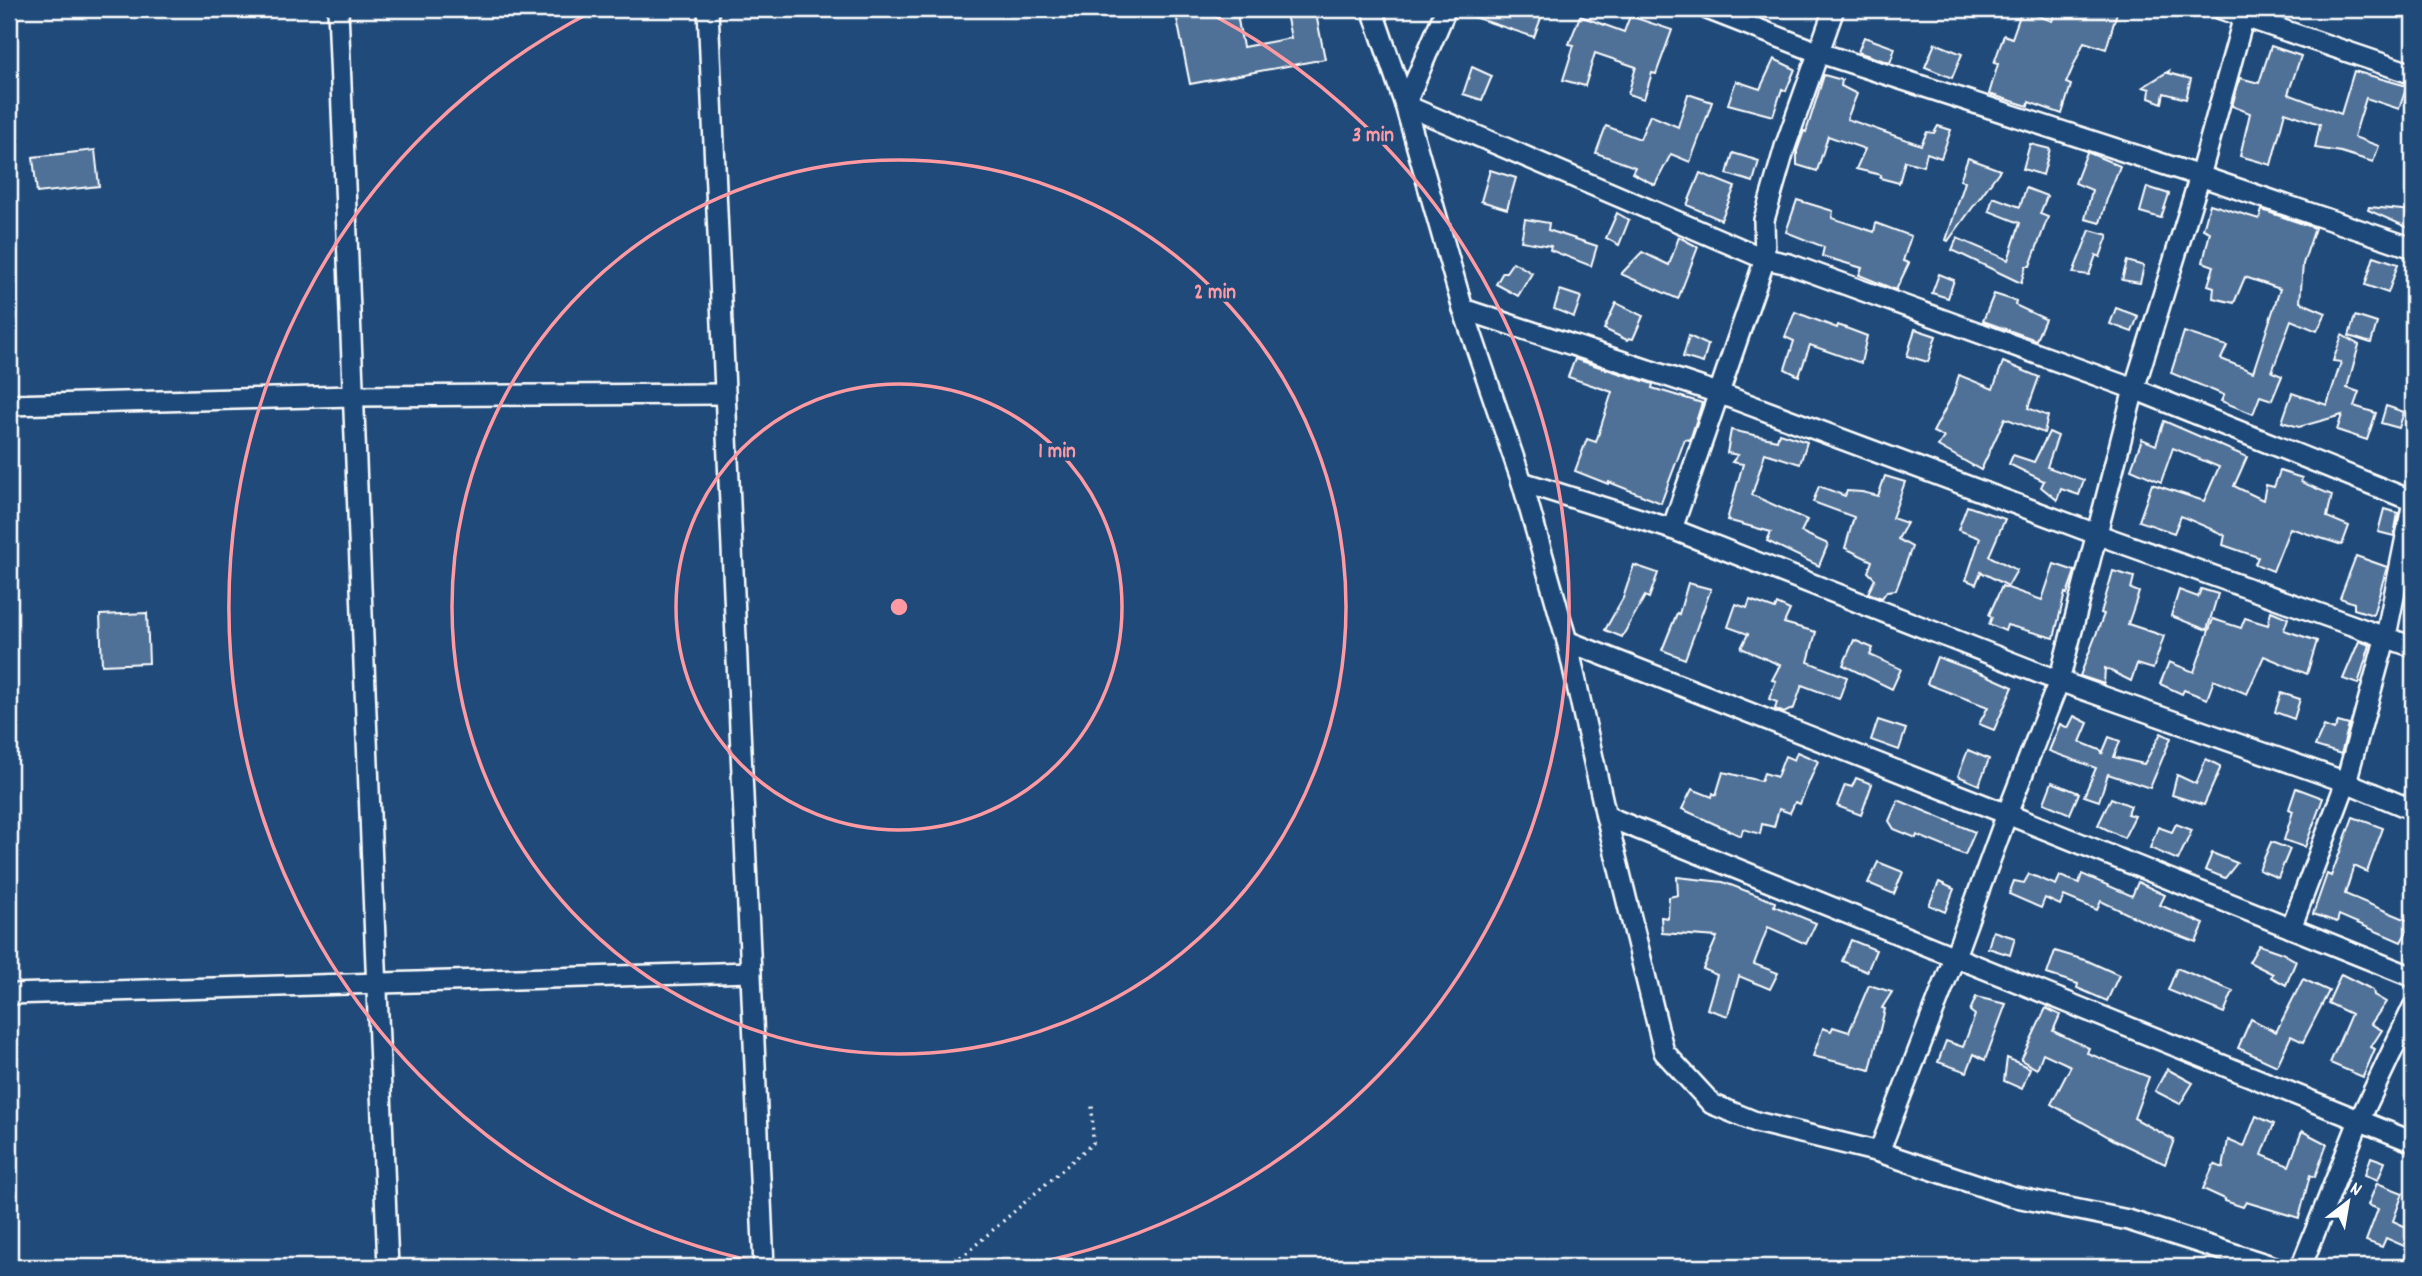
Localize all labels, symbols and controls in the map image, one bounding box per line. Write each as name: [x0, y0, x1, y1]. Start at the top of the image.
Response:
text: 3 min: [1352, 122, 1394, 152]
text: 2 min: [1194, 279, 1236, 309]
text: 1 min: [1038, 438, 1076, 468]
centre of rings: [887, 595, 911, 619]
north arrow: [2314, 1168, 2384, 1238]
text: N: [2344, 1176, 2366, 1204]

